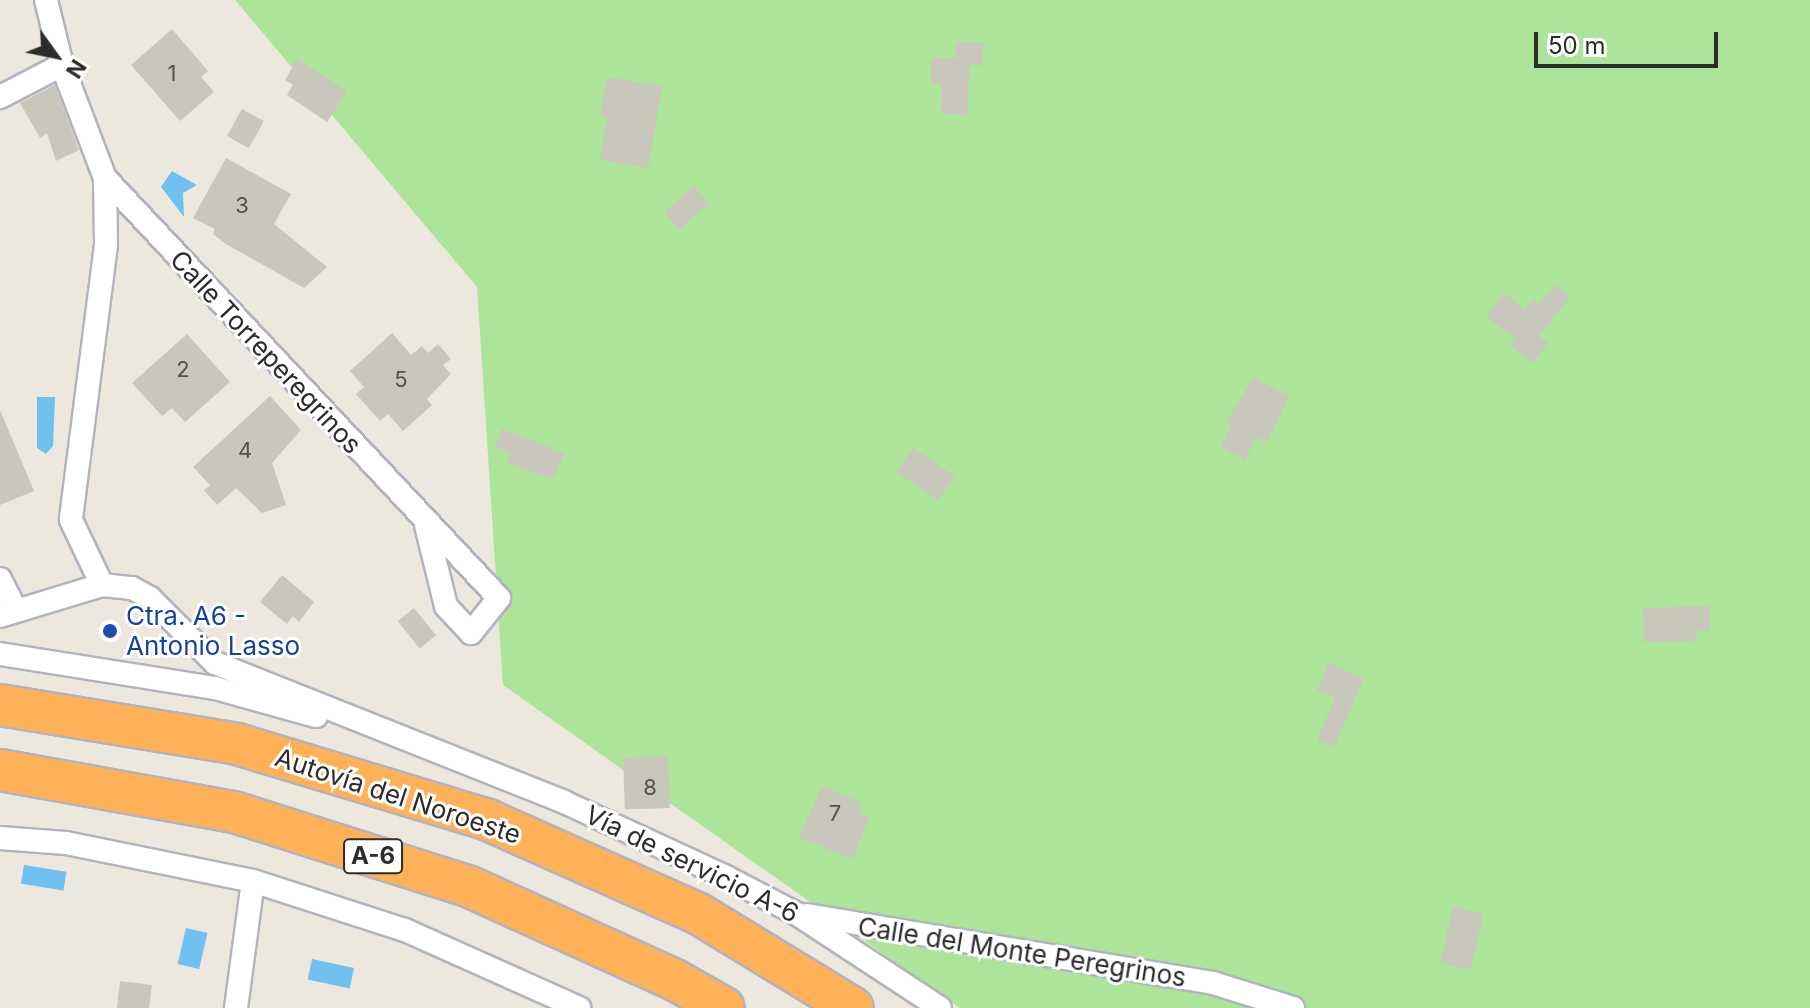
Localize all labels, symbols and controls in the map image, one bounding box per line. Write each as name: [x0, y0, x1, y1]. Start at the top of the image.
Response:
north arrow: [16, 16, 96, 96]
scale bar: [1538, 16, 1722, 66]
text: 50 m: [1548, 31, 1606, 60]
text: N: [61, 55, 92, 83]
house number: 1: [168, 61, 176, 87]
house number: 3: [235, 193, 249, 219]
street label: Calle Torreperegrinos: [164, 244, 368, 460]
house number: 2: [176, 357, 190, 383]
house number: 5: [394, 367, 408, 393]
house number: 4: [238, 438, 252, 464]
place label: Ctra. A6 - Antonio Lasso: [126, 600, 300, 662]
marker: Ctra. A6 - Antonio Lasso: [101, 622, 119, 640]
street label: Autovía del Noroeste: [271, 742, 525, 850]
house number: 8: [643, 775, 657, 801]
street label: Vía de servicio A-6: [580, 799, 804, 929]
house number: 7: [829, 801, 841, 827]
road number: A-6: [343, 836, 403, 876]
street label: Calle del Monte Peregrinos: [856, 911, 1188, 993]

